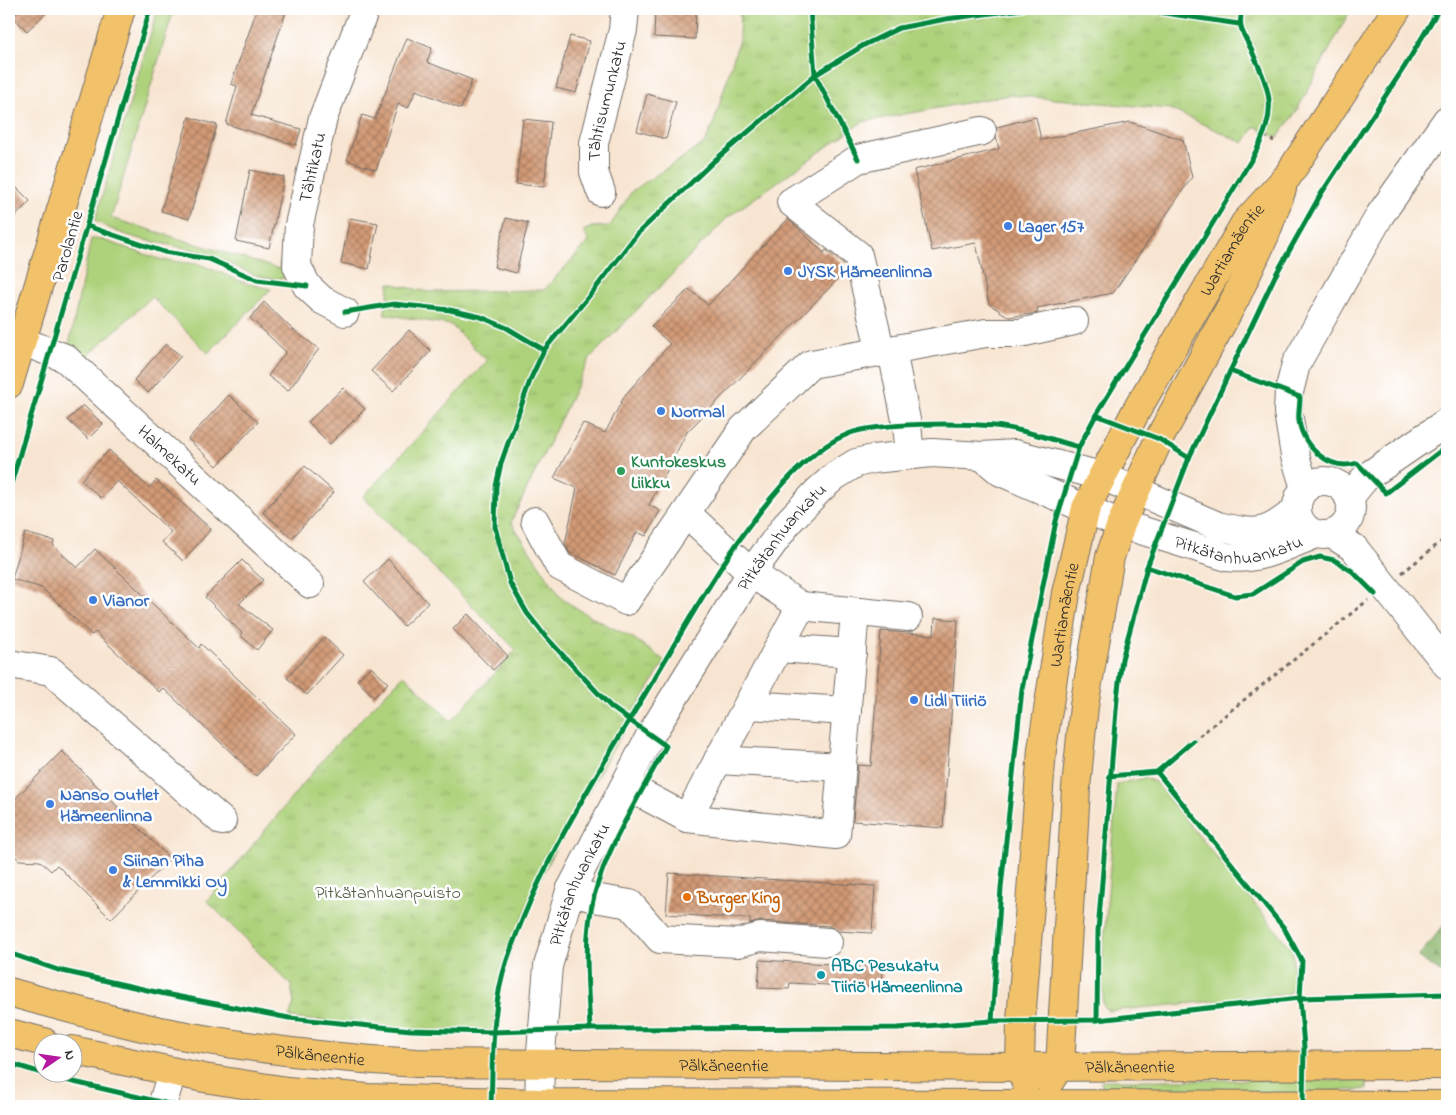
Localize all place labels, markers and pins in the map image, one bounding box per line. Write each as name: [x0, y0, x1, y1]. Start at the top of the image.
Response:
place label: Lager 157: [1018, 215, 1085, 242]
marker: Lager 157: [1002, 220, 1014, 232]
place label: JYSK Hämeenlinna: [798, 260, 932, 286]
marker: JYSK Hämeenlinna: [782, 265, 794, 277]
place label: Normal: [671, 400, 725, 426]
marker: Normal: [655, 405, 667, 417]
place label: Kuntokeskus Liikku: [631, 450, 726, 497]
marker: Kuntokeskus Liikku: [615, 465, 627, 477]
place label: Vianor: [102, 589, 150, 615]
marker: Vianor: [87, 594, 99, 606]
place label: Lidl Tiiriö: [924, 689, 987, 715]
marker: Lidl Tiiriö: [908, 694, 920, 706]
place label: Nanso Outlet Hämeenlinna: [60, 783, 160, 830]
marker: Nanso Outlet Hämeenlinna: [44, 798, 56, 810]
place label: Siinan Piha & Lemmikki Oy: [122, 849, 227, 897]
marker: Siinan Piha & Lemmikki Oy: [107, 864, 119, 876]
place label: Burger King: [696, 886, 780, 913]
marker: Burger King: [681, 891, 693, 903]
place label: ABC Pesukatu Tiiriö Hämeenlinna: [831, 954, 963, 1001]
marker: ABC Pesukatu Tiiriö Hämeenlinna: [815, 969, 827, 981]

